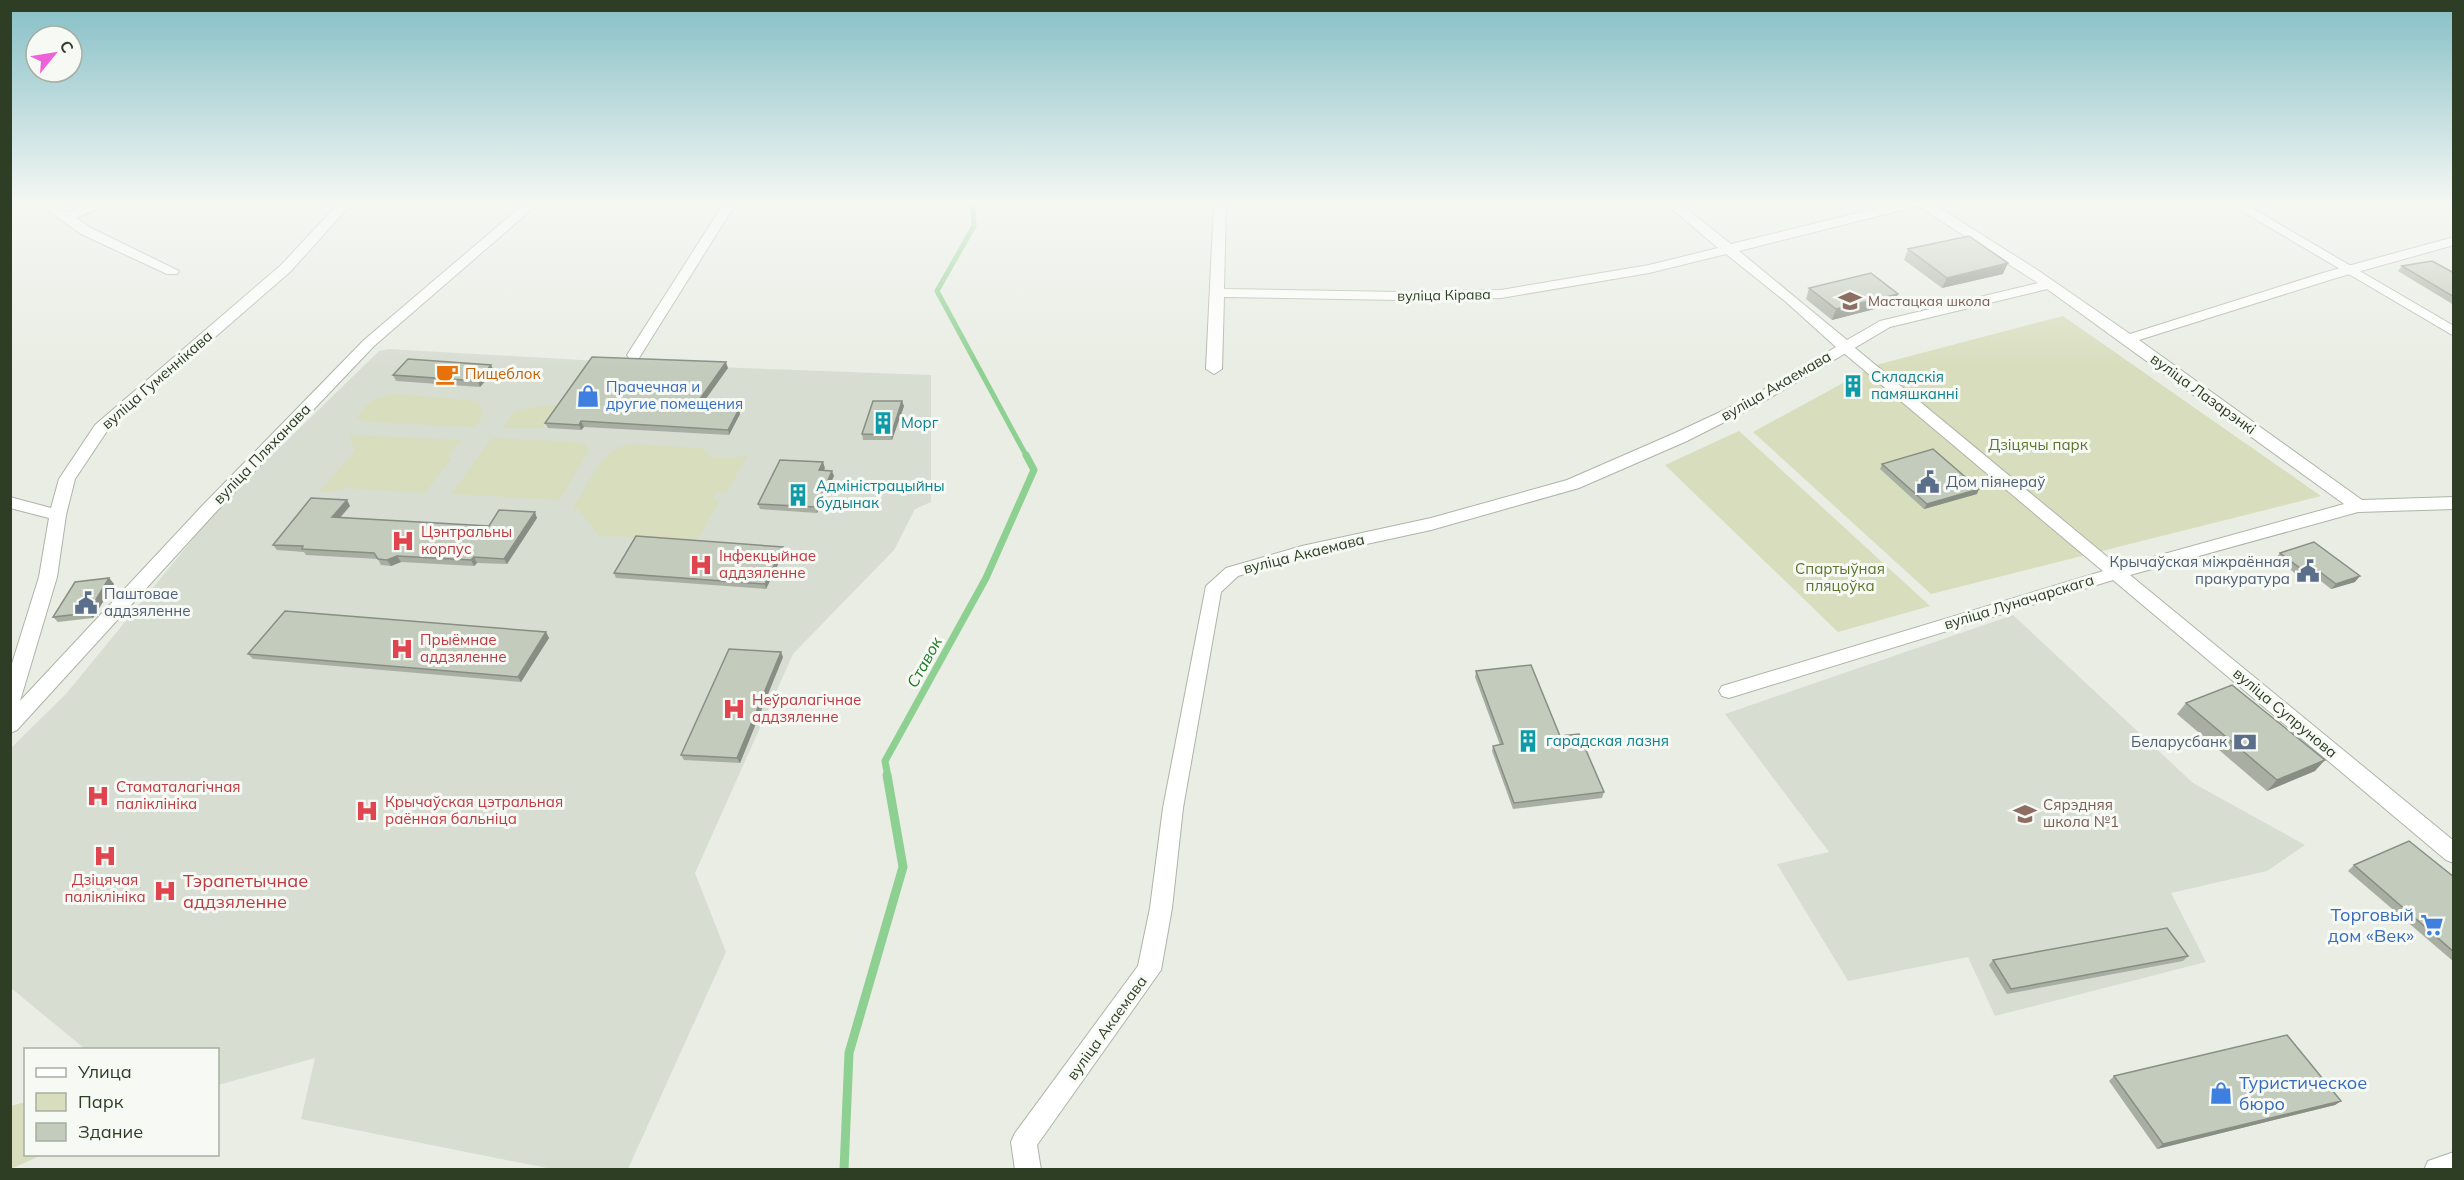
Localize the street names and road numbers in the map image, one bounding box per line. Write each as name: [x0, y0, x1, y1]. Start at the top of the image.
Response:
street label: вуліца Кірава: [1397, 285, 1491, 305]
street label: вуліца Гуменнікава: [97, 326, 216, 433]
street label: вуліца Акаемава: [1717, 346, 1834, 425]
street label: вуліца Лазарэнкі: [2147, 349, 2260, 438]
street label: вуліца Пляханава: [209, 400, 314, 508]
street label: вуліца Акаемава: [1241, 529, 1366, 578]
street label: вуліца Луначарскага: [1942, 570, 2096, 633]
street label: вуліца Супрунова: [2229, 663, 2341, 762]
street label: вуліца Акаемава: [1062, 972, 1151, 1083]

